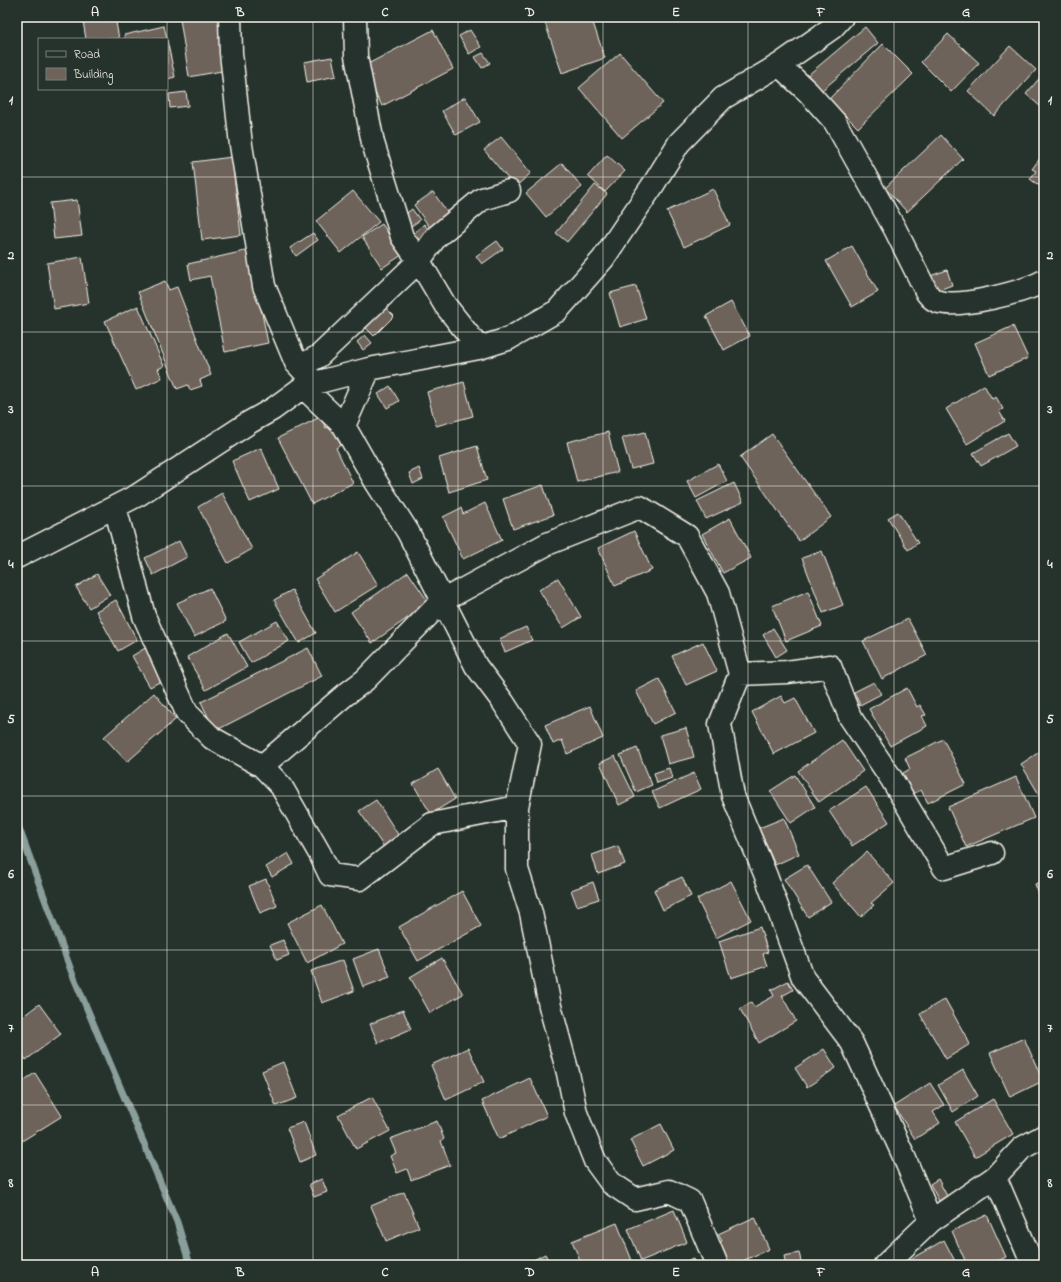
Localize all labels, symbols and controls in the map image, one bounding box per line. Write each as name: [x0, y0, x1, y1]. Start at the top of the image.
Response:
text: A: [91, 3, 99, 22]
text: B: [235, 3, 245, 22]
text: C: [381, 3, 389, 22]
text: D: [524, 3, 535, 22]
text: E: [672, 3, 680, 22]
text: F: [816, 3, 826, 22]
text: G: [962, 3, 970, 22]
legend: [38, 38, 168, 90]
text: Road: [74, 46, 100, 64]
text: Building: [73, 66, 113, 85]
text: 1: [9, 91, 14, 110]
text: 1: [1048, 91, 1053, 110]
text: 2: [7, 246, 15, 265]
text: 2: [1046, 246, 1054, 265]
text: 3: [7, 400, 14, 419]
text: 3: [1046, 400, 1053, 419]
text: 4: [7, 555, 14, 574]
text: 4: [1046, 555, 1053, 574]
text: 5: [7, 710, 15, 729]
text: 5: [1046, 710, 1054, 729]
text: 6: [7, 865, 14, 884]
text: 6: [1046, 865, 1053, 884]
text: 7: [8, 1019, 14, 1038]
text: 7: [1047, 1019, 1053, 1038]
text: 8: [8, 1174, 14, 1193]
text: 8: [1047, 1174, 1053, 1193]
text: A: [91, 1263, 99, 1282]
text: B: [235, 1263, 245, 1282]
text: C: [381, 1263, 389, 1282]
text: D: [524, 1263, 535, 1282]
text: E: [672, 1263, 680, 1282]
text: F: [816, 1263, 826, 1282]
text: G: [962, 1263, 970, 1282]

